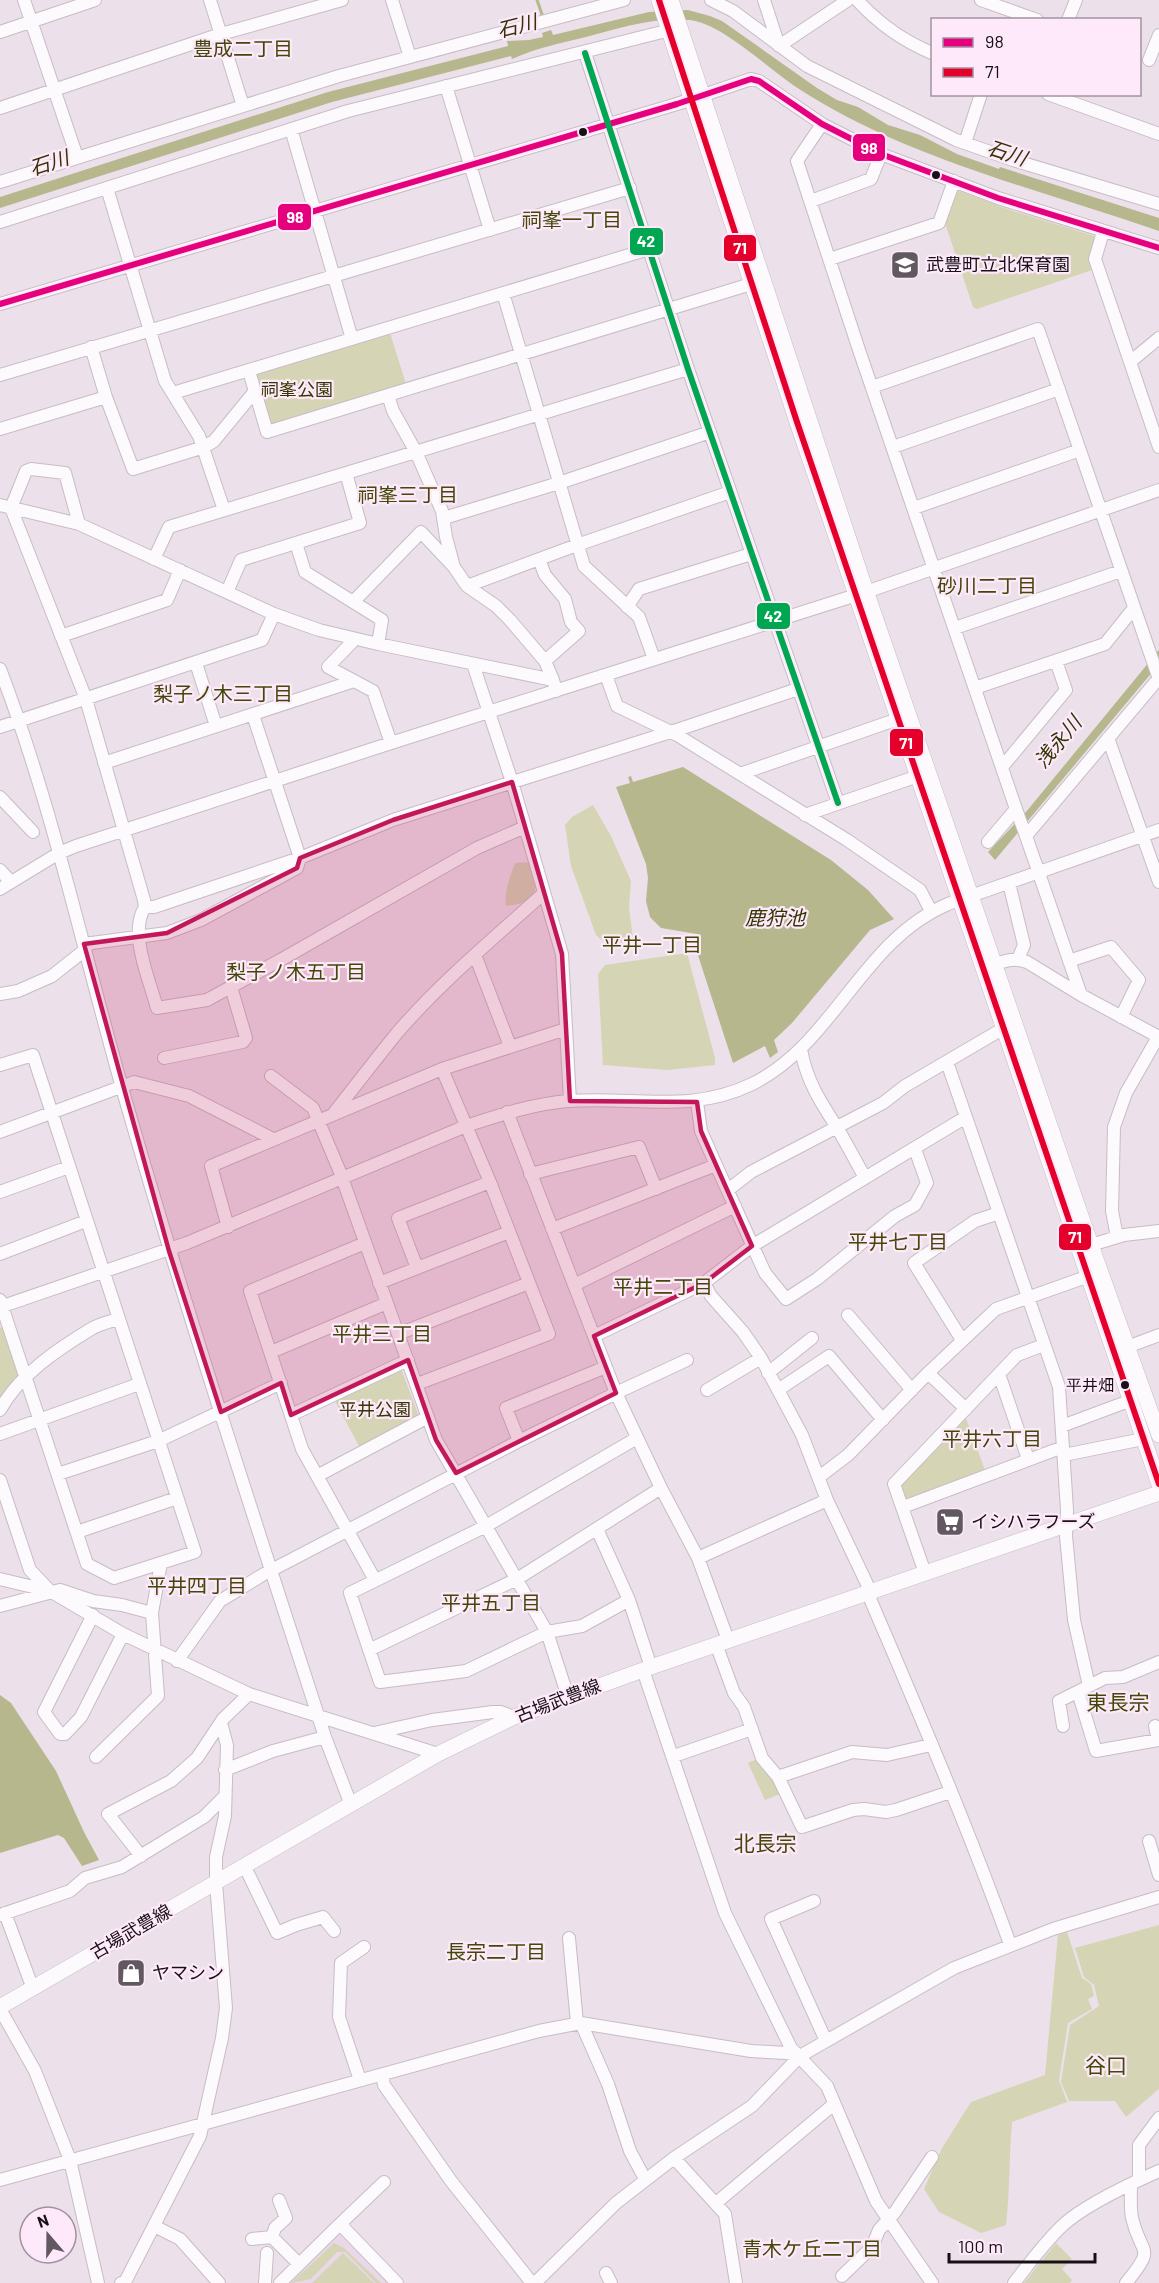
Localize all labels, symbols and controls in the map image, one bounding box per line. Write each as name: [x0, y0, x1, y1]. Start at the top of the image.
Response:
water label: 石川: [494, 8, 541, 42]
legend: [931, 18, 1141, 96]
text: 98: [985, 30, 1004, 52]
district label: 豊成二丁目: [193, 36, 293, 60]
text: 71: [985, 60, 1000, 82]
unlabelled marker: [577, 126, 589, 138]
line badge: 98: [852, 133, 886, 162]
water label: 石川: [985, 134, 1032, 170]
text: 98: [860, 138, 878, 157]
water label: 石川: [26, 144, 73, 180]
unlabelled marker: [930, 169, 942, 181]
line badge: 98: [277, 203, 312, 231]
text: 98: [286, 207, 304, 226]
district label: 祠峯一丁目: [522, 207, 622, 231]
line badge: 42: [629, 227, 664, 256]
text: 42: [637, 231, 655, 250]
line badge: 71: [723, 234, 757, 262]
text: 71: [733, 238, 747, 257]
school or university icon: 武豊町立北保育園: [889, 249, 921, 281]
place label: 武豊町立北保育園: [926, 253, 1070, 275]
park label: 祠峯公園: [261, 378, 333, 400]
district label: 祠峯三丁目: [358, 482, 458, 506]
district label: 砂川二丁目: [937, 573, 1037, 597]
line badge: 42: [756, 602, 791, 630]
text: 42: [764, 606, 782, 625]
district label: 梨子ノ木三丁目: [153, 681, 293, 705]
water label: 浅永川: [1029, 709, 1087, 772]
line badge: 71: [889, 728, 924, 757]
text: 71: [899, 733, 913, 752]
water label: 鹿狩池: [745, 905, 807, 929]
district label: 平井一丁目: [602, 932, 702, 956]
district label: 梨子ノ木五丁目: [226, 959, 366, 983]
line badge: 71: [1058, 1223, 1092, 1251]
text: 71: [1068, 1227, 1082, 1246]
district label: 平井七丁目: [848, 1229, 948, 1253]
district label: 平井二丁目: [613, 1274, 713, 1298]
district label: 平井三丁目: [332, 1321, 432, 1345]
place label: 平井畑: [1066, 1375, 1114, 1394]
marker: 平井畑: [1119, 1379, 1131, 1391]
park label: 平井公園: [339, 1398, 411, 1420]
district label: 平井六丁目: [942, 1426, 1042, 1450]
supermarket icon: イシハラフーズ: [934, 1506, 966, 1538]
place label: イシハラフーズ: [971, 1510, 1096, 1532]
district label: 平井四丁目: [147, 1573, 247, 1597]
district label: 平井五丁目: [441, 1590, 541, 1614]
street label: 古場武豊線: [512, 1674, 604, 1726]
district label: 東長宗: [1087, 1689, 1150, 1714]
district label: 北長宗: [734, 1830, 797, 1855]
street label: 古場武豊線: [86, 1899, 175, 1963]
district label: 長宗二丁目: [446, 1939, 546, 1963]
shop icon: ヤマシン: [115, 1957, 147, 1989]
place label: ヤマシン: [152, 1961, 224, 1983]
district label: 谷口: [1085, 2052, 1127, 2077]
north arrow: [18, 2205, 78, 2265]
text: N: [34, 2210, 51, 2231]
scale bar: [949, 2226, 1094, 2264]
text: 100 m: [958, 2235, 1003, 2257]
district label: 青木ケ丘二丁目: [742, 2236, 882, 2260]

